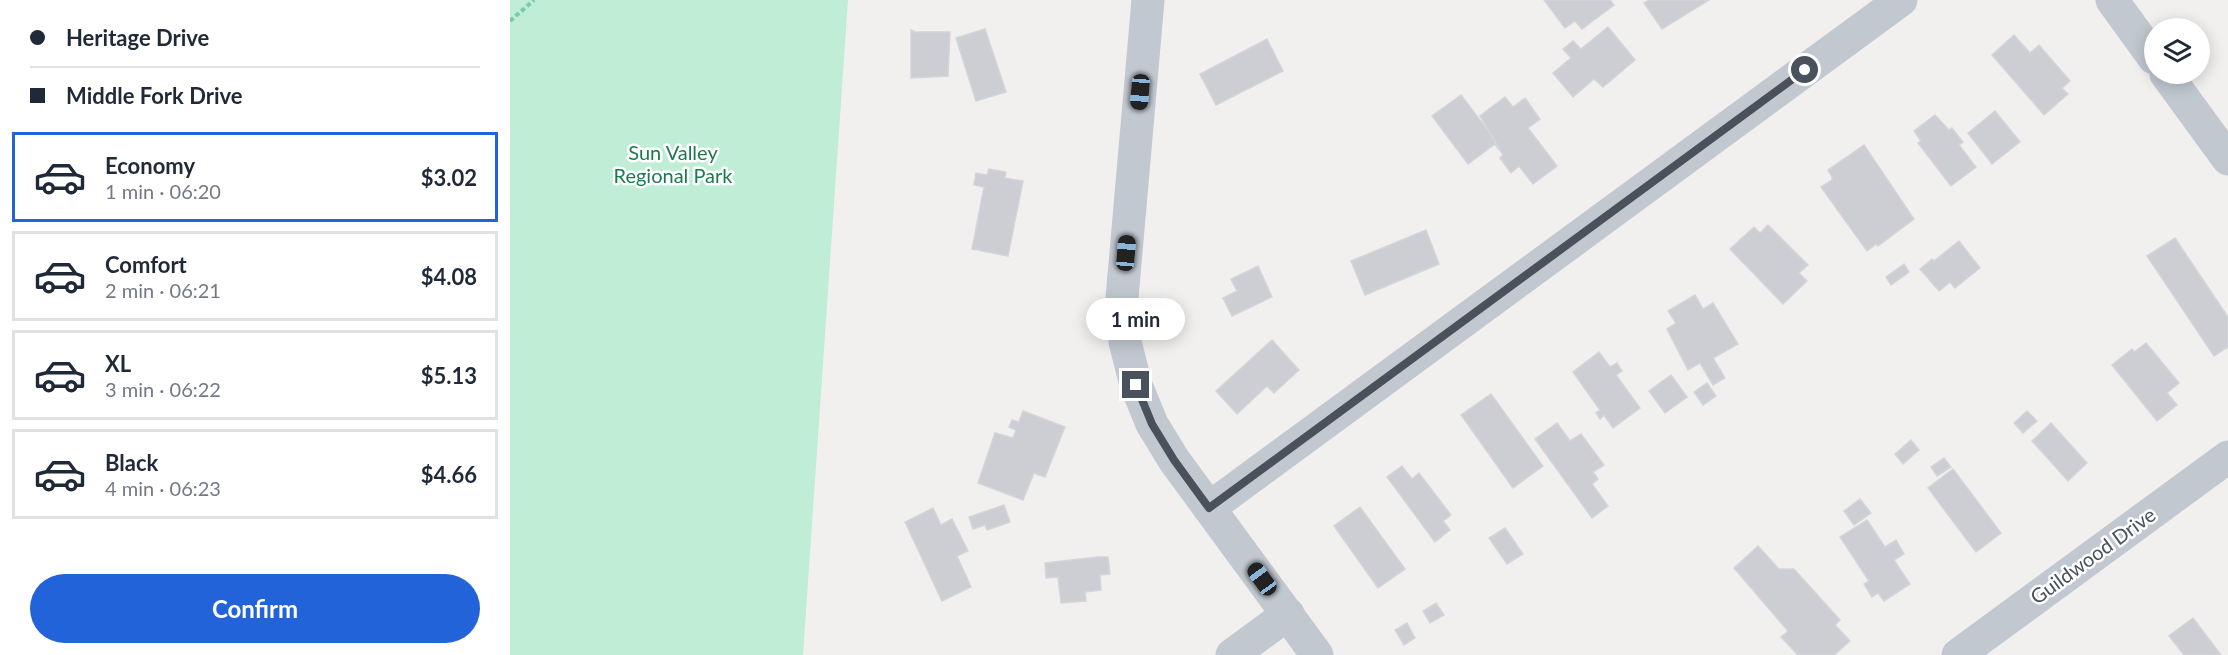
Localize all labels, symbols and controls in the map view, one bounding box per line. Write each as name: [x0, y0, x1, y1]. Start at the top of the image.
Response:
map controls: [2144, 18, 2210, 84]
button: layers: [2144, 18, 2210, 84]
text: Heritage Drive: [66, 24, 209, 51]
route start: [1791, 56, 1818, 83]
car: [1129, 73, 1151, 111]
text: Middle Fork Drive: [66, 82, 243, 109]
park label: Sun Valley Regional Park: [614, 140, 733, 187]
icon: car: [33, 150, 87, 204]
text: Economy: [105, 152, 195, 179]
text: $3.02: [421, 164, 477, 191]
text: 1 min · 06:20: [105, 179, 221, 203]
car: [1115, 234, 1137, 272]
icon: car: [33, 249, 87, 303]
text: Comfort: [105, 251, 187, 278]
text: $4.08: [421, 263, 477, 290]
text: 2 min · 06:21: [105, 278, 221, 302]
callout: 1 min: [1086, 298, 1186, 340]
text: 1 min: [1111, 307, 1160, 331]
icon: car: [33, 348, 87, 402]
text: XL: [105, 350, 131, 377]
text: $5.13: [421, 362, 477, 389]
route end: [1122, 371, 1149, 398]
text: 3 min · 06:22: [105, 377, 221, 401]
icon: car: [33, 447, 87, 501]
text: Black: [105, 449, 158, 476]
text: $4.66: [421, 461, 477, 488]
text: 4 min · 06:23: [105, 476, 221, 500]
street label: Guildwood Drive: [2025, 502, 2160, 609]
car: [1244, 559, 1280, 599]
button: Confirm: [30, 574, 480, 643]

